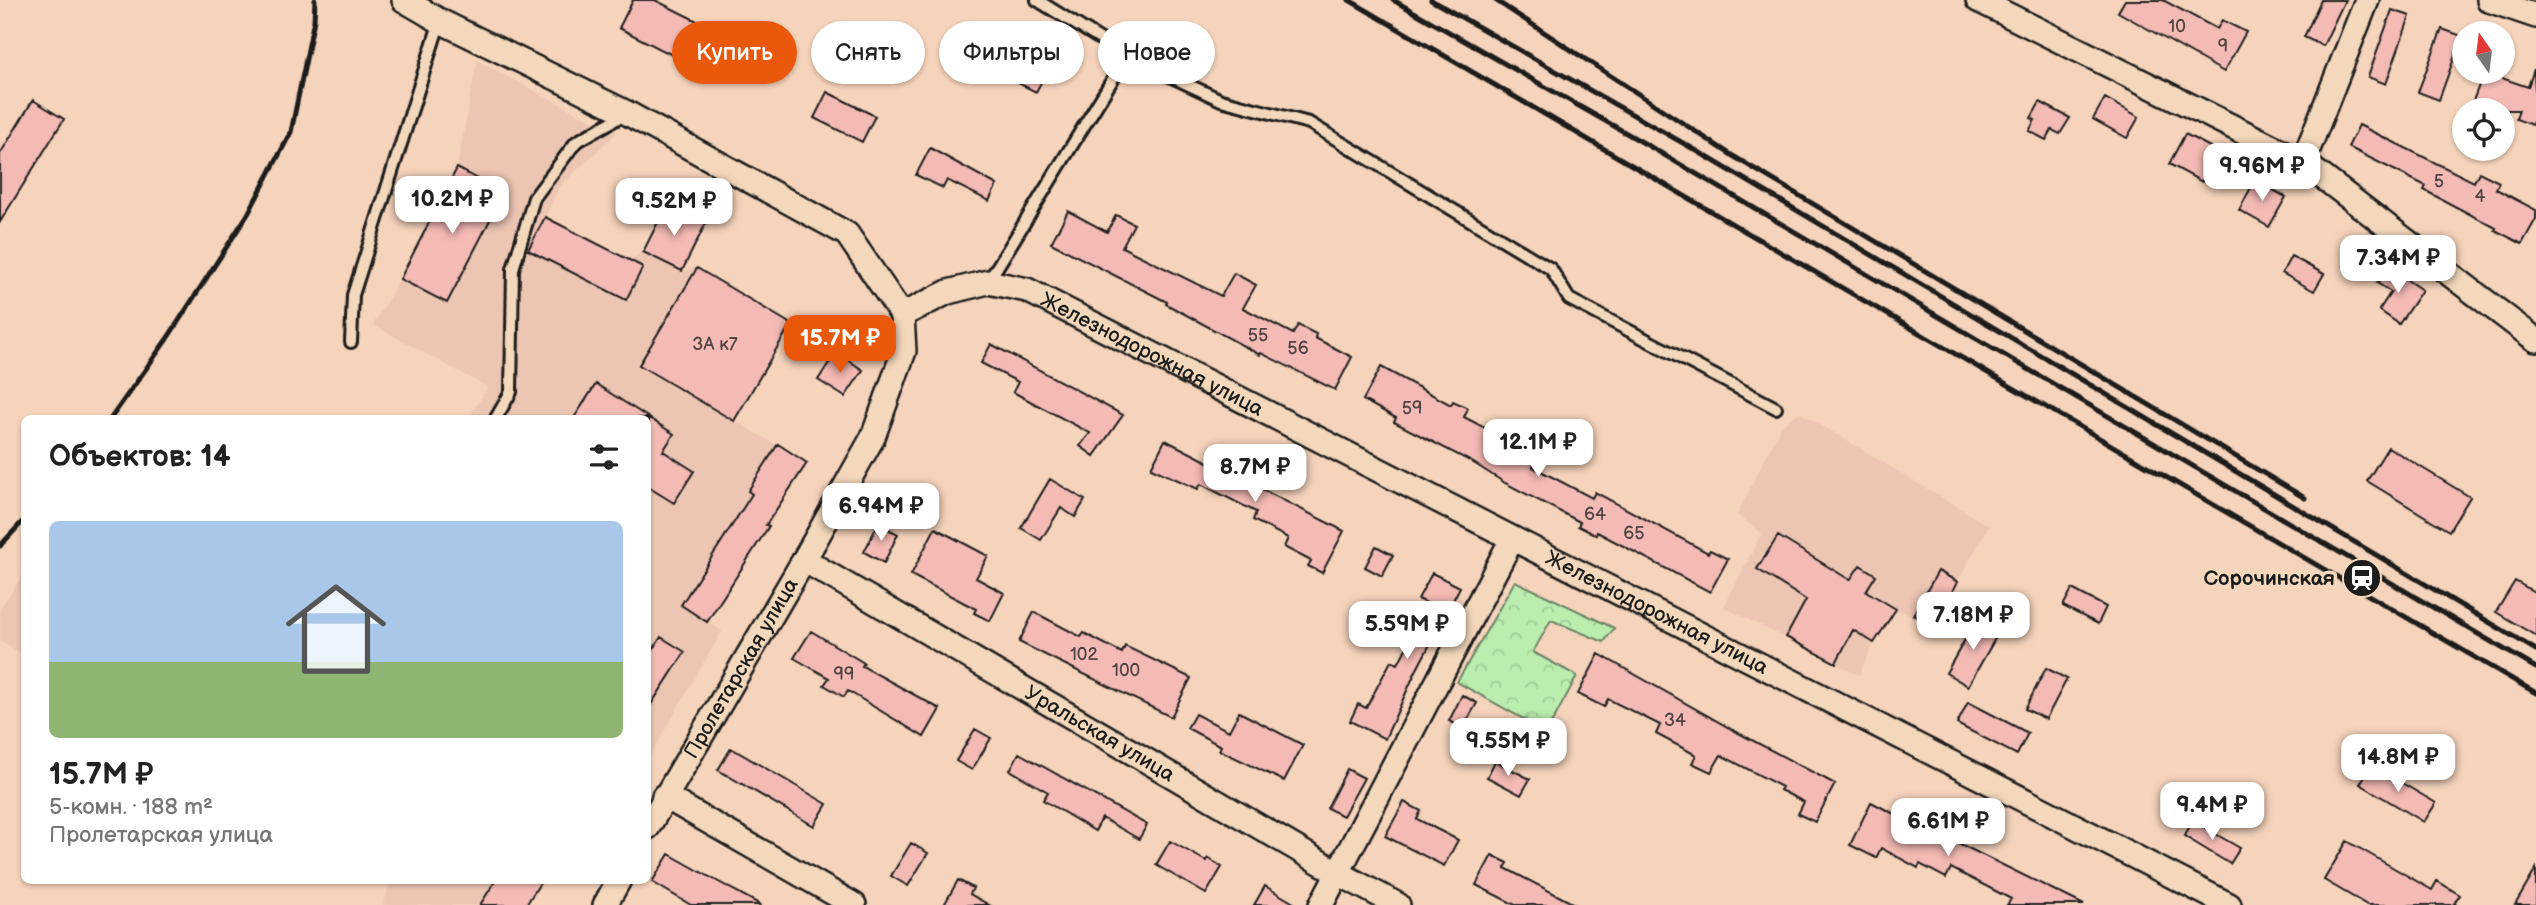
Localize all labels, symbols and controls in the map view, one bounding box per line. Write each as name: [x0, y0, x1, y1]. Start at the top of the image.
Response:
house number: 10: [2168, 16, 2186, 37]
chip: Купить: [672, 21, 797, 84]
chip: Снять: [811, 21, 925, 84]
chip: Фильтры: [939, 21, 1084, 84]
chip: Новое: [1098, 21, 1215, 84]
north arrow: [2452, 21, 2515, 84]
map controls: [2452, 21, 2515, 161]
house number: 9: [2218, 36, 2228, 57]
button: locate: [2452, 98, 2515, 161]
pin: 9.96M ₽: [2197, 144, 2327, 203]
text: 9.96M ₽: [2219, 152, 2305, 180]
house number: 5: [2434, 171, 2444, 192]
pin: 10.2M ₽: [387, 176, 517, 236]
pin: 9.52M ₽: [609, 178, 739, 238]
text: 10.2M ₽: [411, 185, 493, 213]
house number: 4: [2475, 186, 2486, 207]
text: 9.52M ₽: [631, 187, 717, 215]
pin: 7.34M ₽: [2333, 236, 2463, 295]
text: 7.34M ₽: [2356, 244, 2440, 272]
street label: Железнодорожная улица: [1037, 287, 1268, 422]
pin: 15.7M ₽: [775, 316, 905, 375]
text: 15.7M ₽: [800, 324, 880, 352]
house number: 55: [1248, 325, 1268, 346]
house number: 3А к7: [692, 334, 738, 355]
house number: 56: [1287, 338, 1309, 359]
house number: 59: [1402, 398, 1422, 419]
pin: 12.1M ₽: [1473, 420, 1603, 479]
text: 12.1M ₽: [1499, 428, 1577, 456]
icon: filters: [585, 438, 623, 476]
text: Объектов: 14: [49, 439, 231, 475]
pin: 8.7M ₽: [1198, 444, 1312, 504]
text: 8.7M ₽: [1219, 453, 1291, 481]
pin: 6.94M ₽: [816, 484, 946, 543]
text: 6.94M ₽: [838, 492, 924, 520]
house number: 64: [1584, 504, 1606, 525]
house number: 65: [1623, 523, 1645, 544]
street label: Железнодорожная улица: [1541, 545, 1773, 680]
station icon: Сорочинская: [2341, 557, 2383, 599]
icon: home: [273, 566, 399, 692]
place label: Сорочинская: [2203, 566, 2335, 591]
street label: Пролетарская улица: [678, 573, 804, 763]
pin: 7.18M ₽: [1908, 592, 2038, 652]
text: 7.18M ₽: [1933, 601, 2013, 629]
pin: 5.59M ₽: [1342, 602, 1472, 661]
text: 5.59M ₽: [1365, 610, 1449, 638]
house number: 102: [1070, 644, 1098, 665]
house number: 100: [1112, 660, 1140, 681]
house number: 99: [834, 664, 854, 685]
street label: Уральская улица: [1021, 680, 1180, 787]
house number: 34: [1664, 710, 1686, 731]
pin: 9.55M ₽: [1443, 718, 1573, 778]
text: 9.55M ₽: [1466, 727, 1550, 755]
pin: 14.8M ₽: [2333, 734, 2463, 794]
text: 14.8M ₽: [2357, 743, 2439, 771]
text: 15.7M ₽: [49, 757, 154, 793]
pin: 9.4M ₽: [2155, 782, 2269, 842]
text: 9.4M ₽: [2176, 791, 2248, 819]
text: 5-комн. · 188 m²: [49, 793, 213, 821]
pin: 6.61M ₽: [1883, 798, 2013, 858]
text: 6.61M ₽: [1907, 807, 1989, 835]
text: Пролетарская улица: [49, 821, 273, 849]

